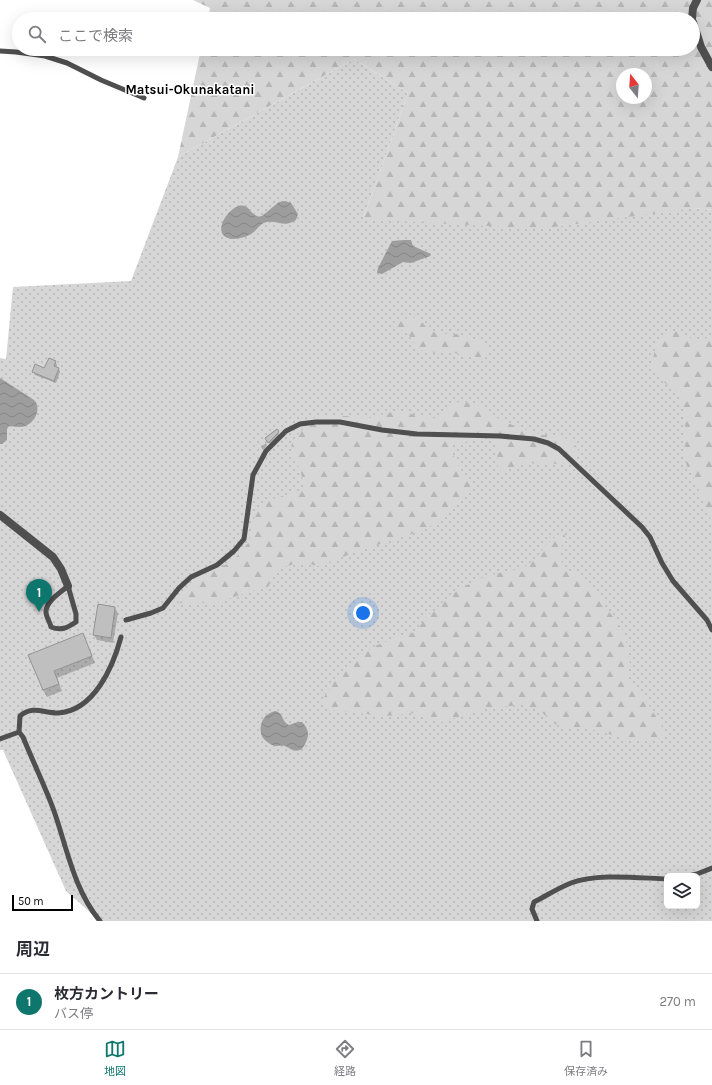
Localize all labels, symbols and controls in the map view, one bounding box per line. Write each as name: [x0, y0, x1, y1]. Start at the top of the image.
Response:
search box: [12, 12, 700, 56]
icon: search: [26, 23, 48, 45]
text: ここで検索: [58, 27, 133, 45]
north arrow: [616, 68, 652, 104]
district label: Matsui-Okunakatani: [125, 82, 255, 97]
pin: 1: [26, 579, 52, 612]
your location: [353, 603, 373, 623]
map controls: [664, 873, 700, 909]
button: layers: [664, 873, 700, 909]
scale bar: [12, 893, 73, 912]
text: 50 m: [18, 895, 44, 908]
text: 周辺: [16, 939, 50, 959]
text: 枚方カントリー: [54, 985, 159, 1003]
text: 1: [27, 994, 31, 1009]
text: 270 m: [659, 994, 696, 1009]
text: バス停: [54, 1006, 93, 1021]
tab: 地図: [104, 1038, 126, 1078]
tab: 経路: [334, 1038, 356, 1078]
tab: 保存済み: [564, 1038, 608, 1078]

